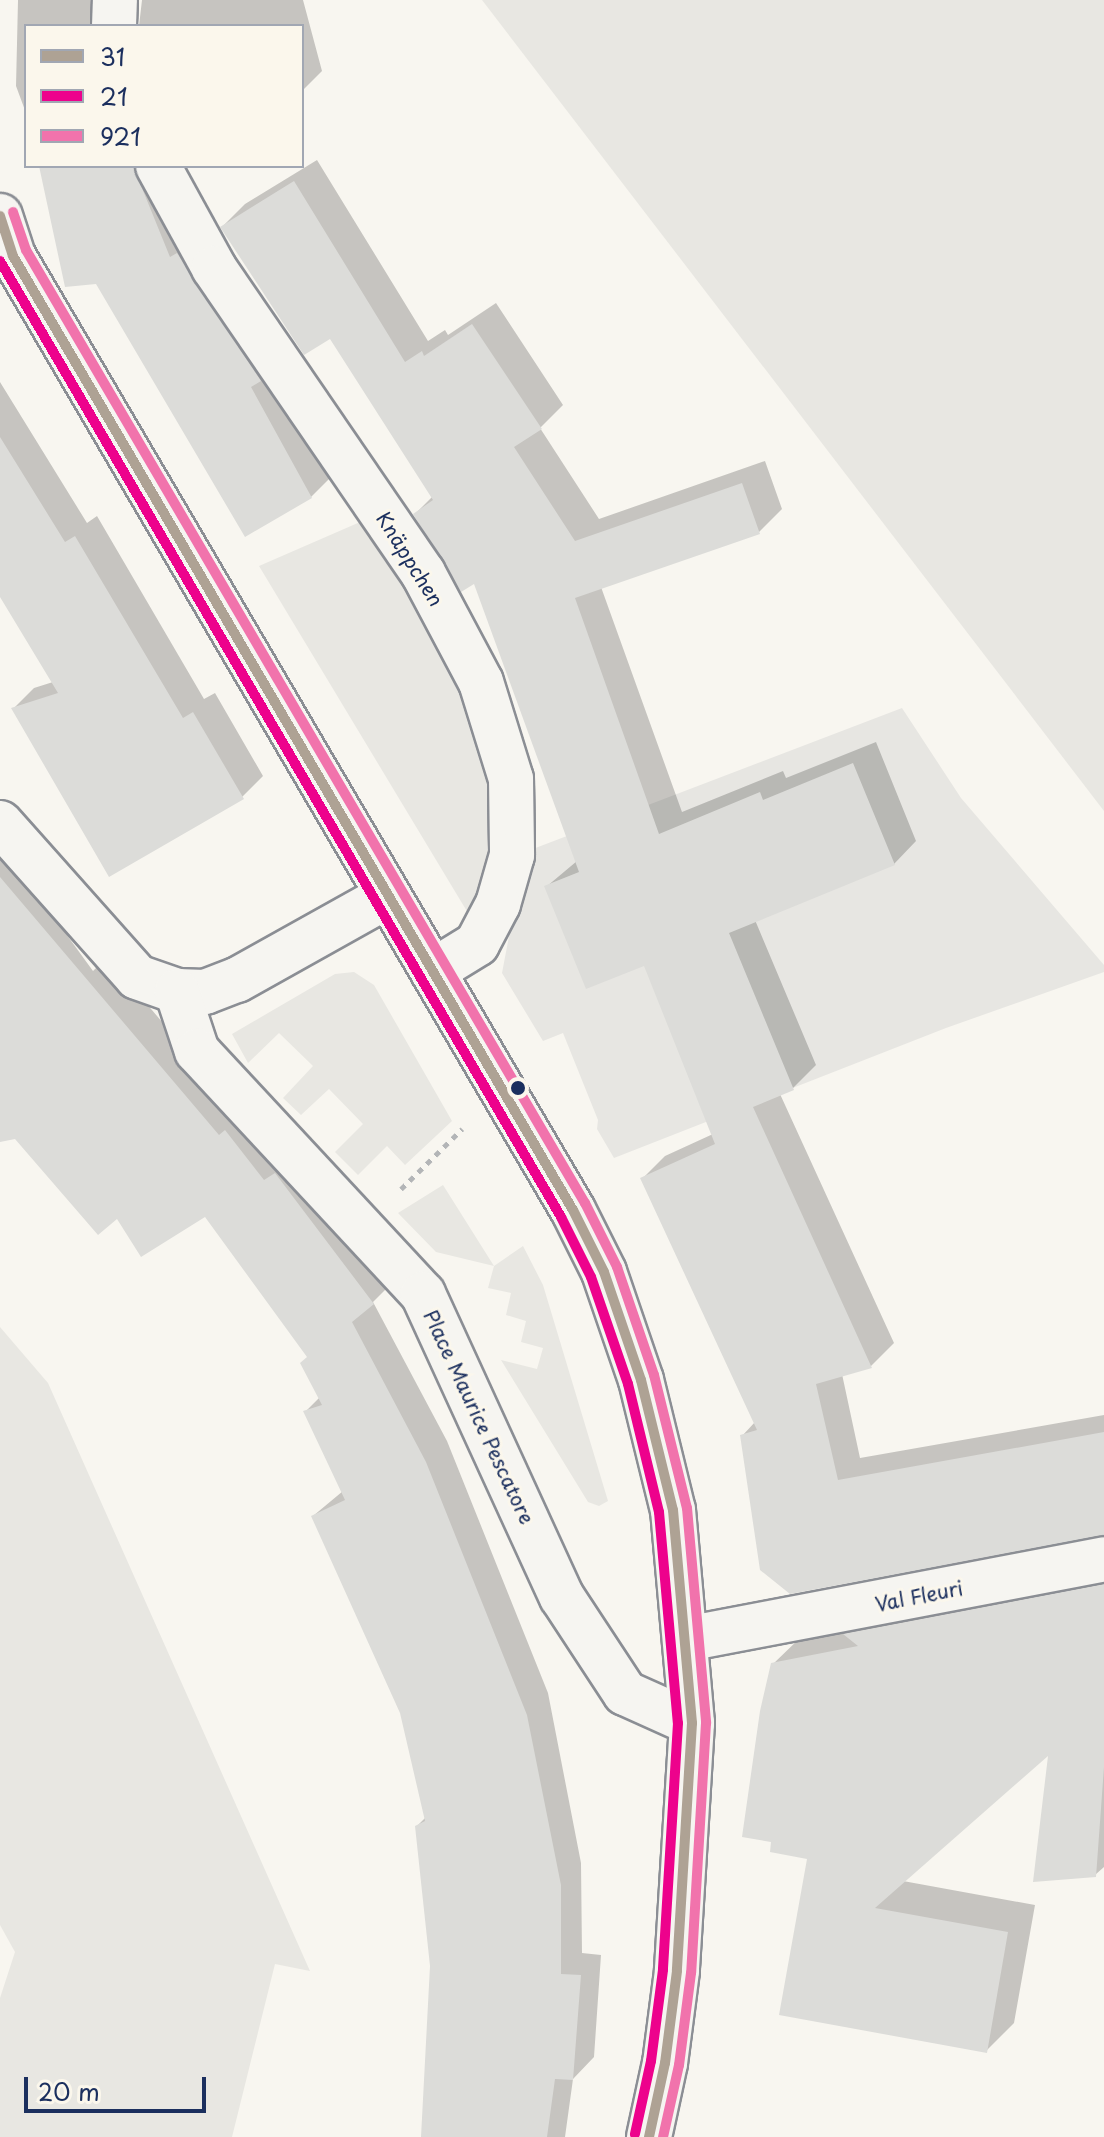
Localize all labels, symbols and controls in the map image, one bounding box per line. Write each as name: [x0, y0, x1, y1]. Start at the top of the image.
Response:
legend: [24, 24, 304, 168]
text: 31: [100, 38, 125, 74]
text: 21: [100, 78, 128, 114]
text: 921: [100, 118, 141, 154]
street label: Knäppchen: [372, 507, 448, 611]
unlabelled marker: [510, 1080, 526, 1096]
street label: Place Maurice Pescatore: [418, 1305, 540, 1529]
street label: Val Fleuri: [873, 1576, 965, 1616]
scale bar: [28, 2061, 210, 2111]
text: 20 m: [38, 2073, 100, 2109]

